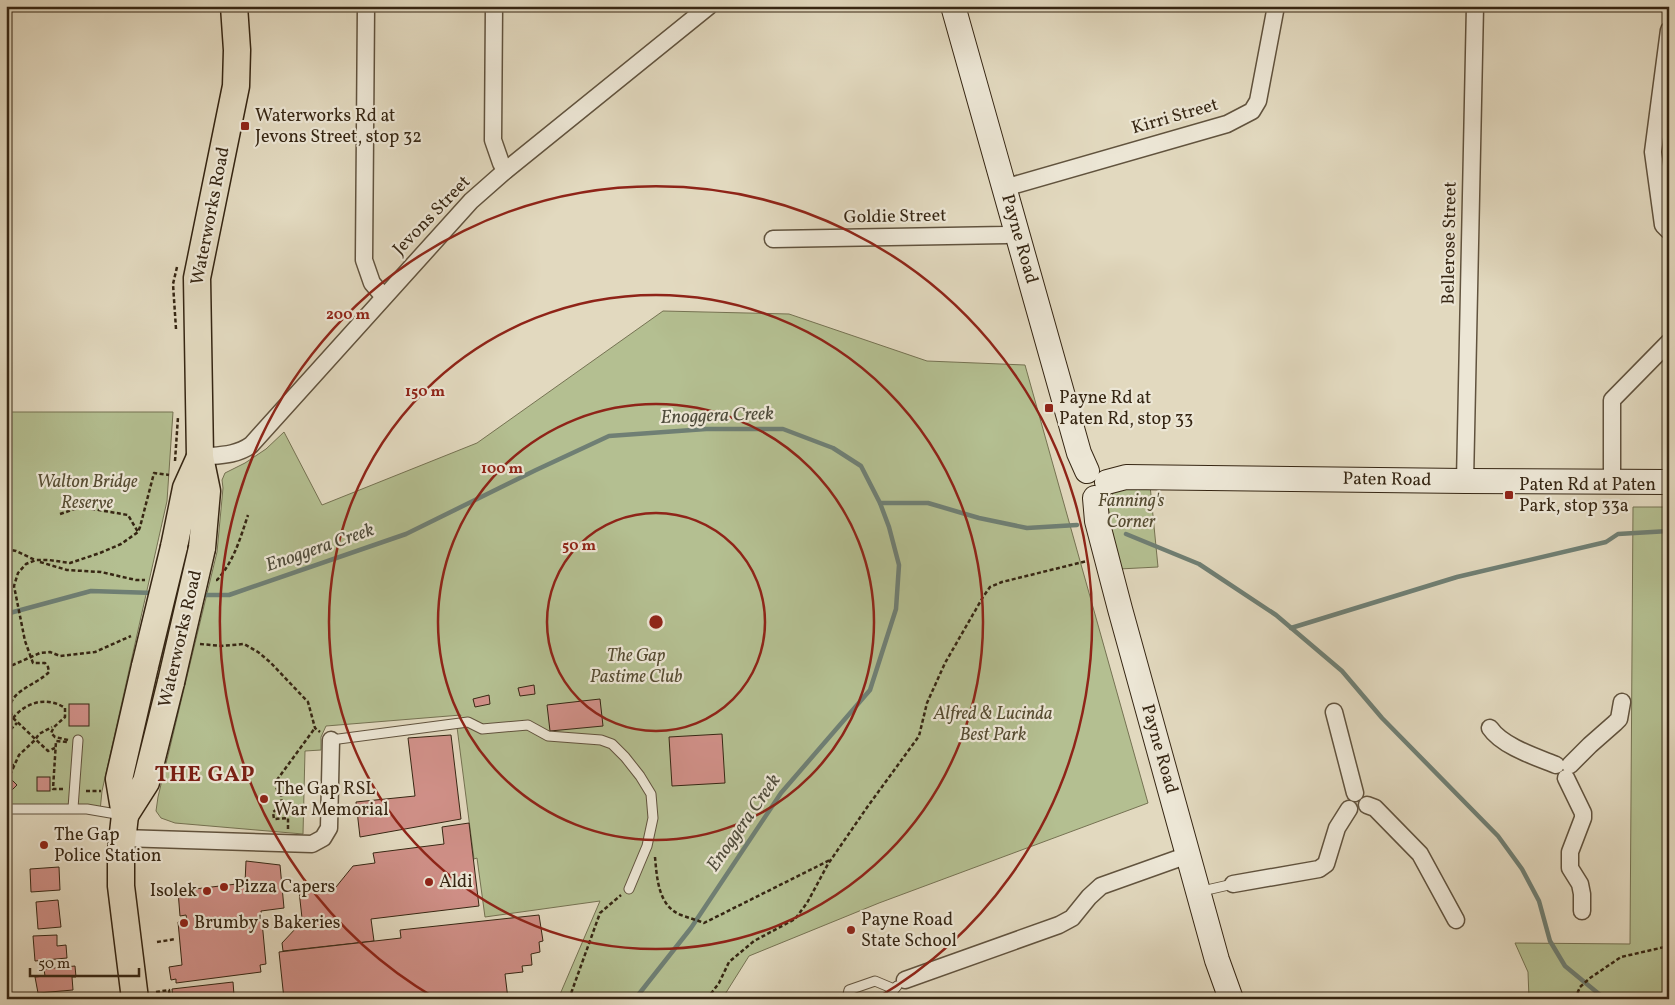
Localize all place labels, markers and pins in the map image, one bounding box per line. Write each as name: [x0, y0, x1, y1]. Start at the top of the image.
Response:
place label: Waterworks Rd at Jevons Street, stop 32: [255, 104, 422, 150]
marker: Waterworks Rd at Jevons Street, stop 32: [239, 120, 251, 132]
place label: Payne Rd at Paten Rd, stop 33: [1059, 386, 1193, 432]
marker: Payne Rd at Paten Rd, stop 33: [1043, 402, 1055, 414]
place label: Paten Rd at Paten Park, stop 33a: [1519, 473, 1656, 519]
marker: Paten Rd at Paten Park, stop 33a: [1503, 489, 1515, 501]
centre of rings: [647, 613, 665, 631]
place label: The Gap RSL War Memorial: [274, 777, 389, 823]
marker: The Gap RSL War Memorial: [258, 793, 270, 805]
place label: The Gap Police Station: [54, 823, 162, 869]
marker: The Gap Police Station: [38, 839, 50, 851]
place label: Aldi: [439, 870, 473, 895]
place label: Pizza Capers: [234, 875, 335, 900]
marker: Aldi: [423, 876, 435, 888]
place label: Isolek: [150, 879, 197, 904]
marker: Pizza Capers: [218, 881, 230, 893]
marker: Isolek: [201, 885, 213, 897]
place label: Payne Road State School: [861, 908, 957, 954]
place label: Brumby's Bakeries: [194, 911, 341, 936]
marker: Brumby's Bakeries: [178, 917, 190, 929]
marker: Payne Road State School: [845, 924, 857, 936]

